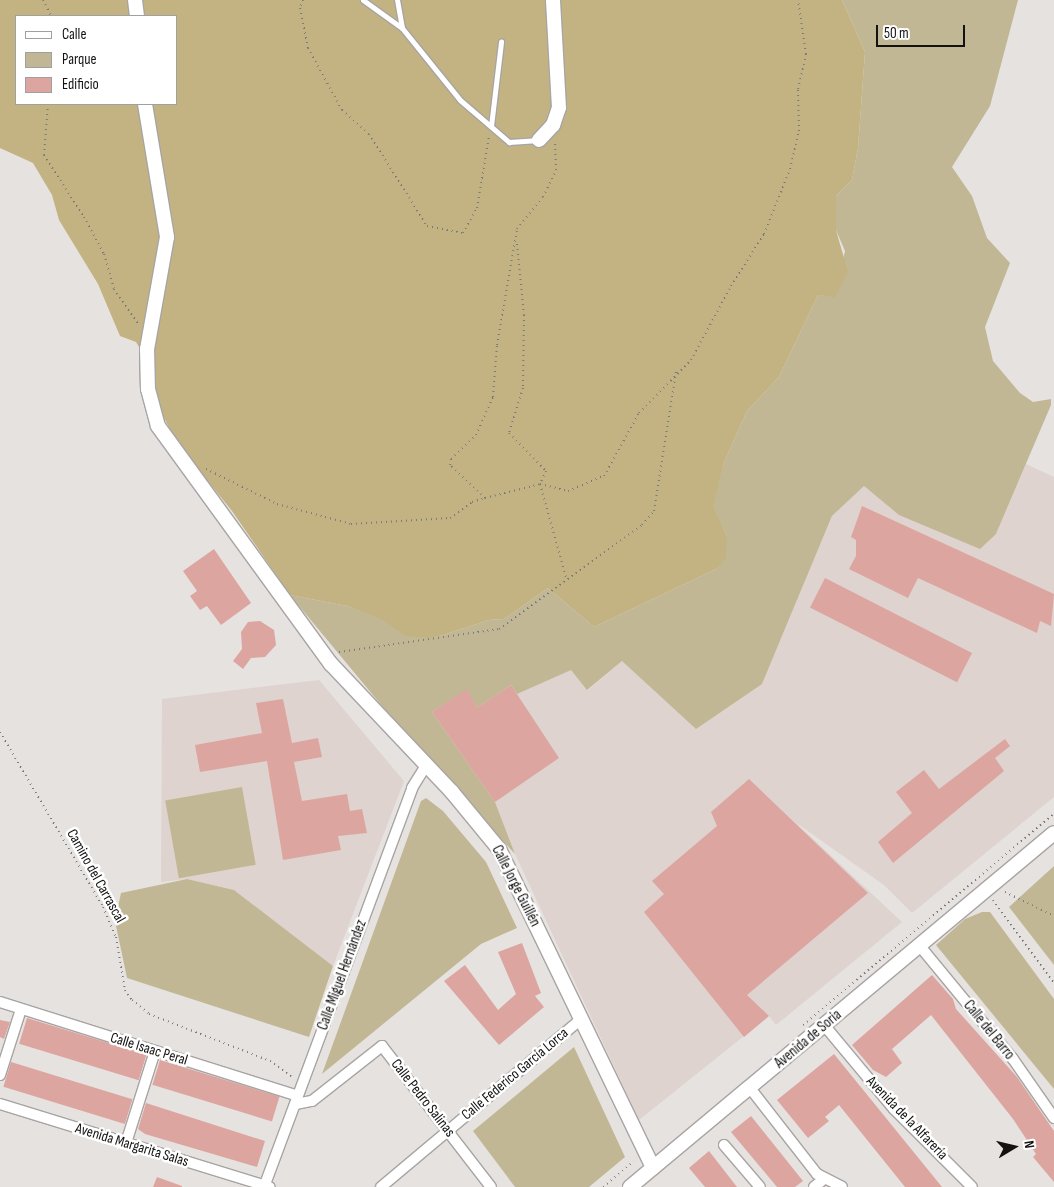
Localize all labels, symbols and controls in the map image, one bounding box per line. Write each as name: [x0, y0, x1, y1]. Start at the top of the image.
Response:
legend: [15, 15, 178, 105]
scale bar: [879, 15, 968, 47]
text: 50 m: [884, 24, 909, 43]
text: Calle: [62, 25, 86, 44]
text: Parque: [62, 50, 97, 69]
text: Edificio: [62, 75, 99, 94]
street label: Camino del Carrascal: [63, 826, 129, 926]
street label: Calle Jorge Guillén: [488, 842, 544, 930]
street label: Calle Miguel Hernández: [314, 917, 370, 1033]
street label: Calle del Barro: [960, 997, 1018, 1063]
street label: Avenida de Soria: [771, 1006, 845, 1072]
street label: Calle Federico García Lorca: [458, 1024, 572, 1124]
street label: Calle Isaac Peral: [108, 1029, 190, 1069]
street label: Calle Pedro Salinas: [387, 1056, 459, 1140]
street label: Avenida de la Alfarería: [862, 1072, 952, 1164]
street label: Avenida Margarita Salas: [73, 1119, 191, 1171]
north arrow: [989, 1122, 1039, 1172]
text: N: [1020, 1140, 1038, 1150]

